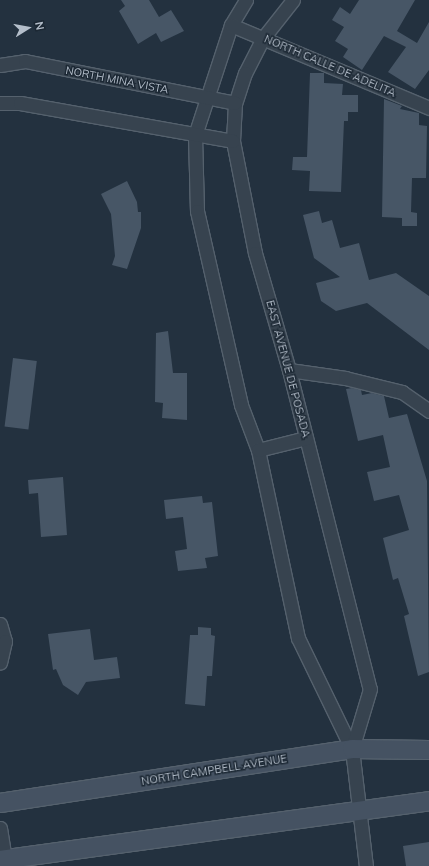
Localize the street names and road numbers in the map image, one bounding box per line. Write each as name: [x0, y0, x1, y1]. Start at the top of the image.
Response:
street label: NORTH CALLE DE ADELITA: [262, 32, 398, 100]
street label: NORTH MINA VISTA: [64, 64, 170, 96]
street label: EAST AVENUE DE POSADA: [263, 299, 313, 439]
street label: NORTH CAMPBELL AVENUE: [140, 752, 288, 788]

